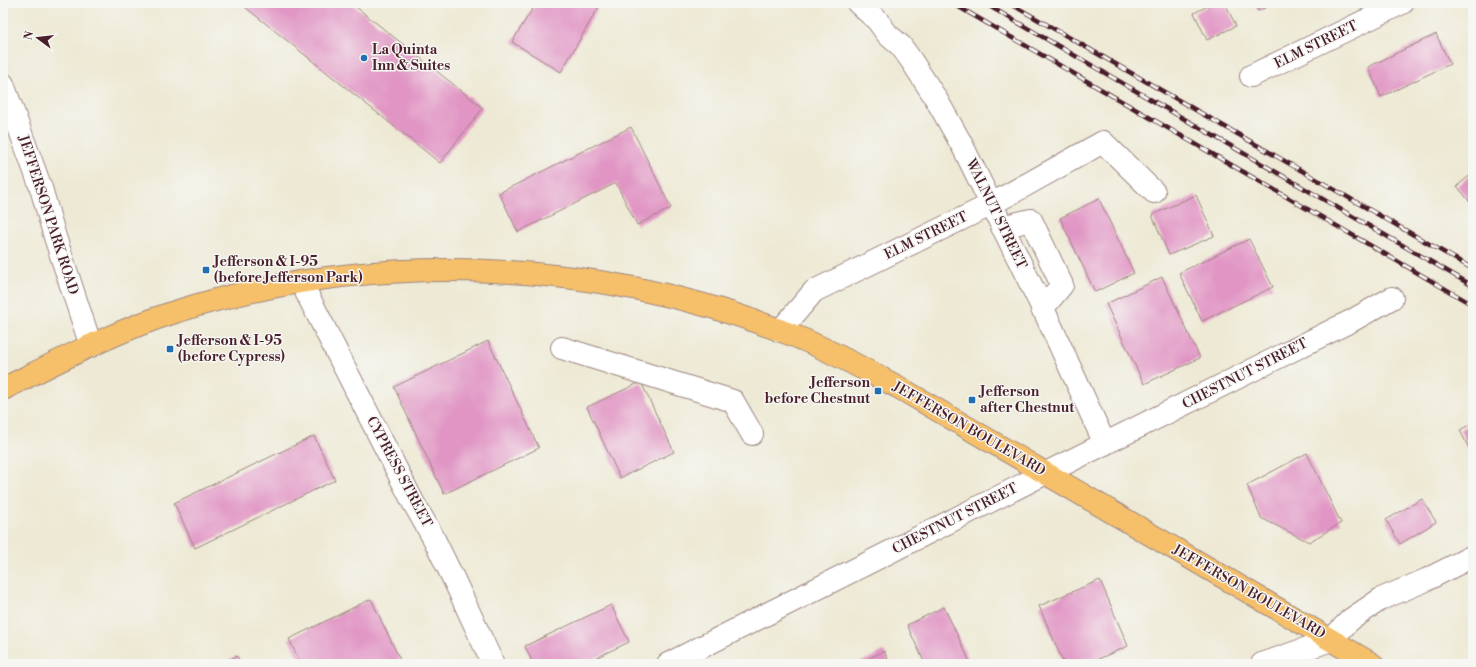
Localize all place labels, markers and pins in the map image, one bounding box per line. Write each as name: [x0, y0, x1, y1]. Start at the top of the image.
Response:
place label: La Quinta Inn & Suites: [372, 41, 450, 75]
marker: La Quinta Inn & Suites: [359, 53, 369, 63]
place label: Jefferson & I-95 (before Jefferson Park): [212, 253, 363, 287]
marker: Jefferson & I-95 (before Jefferson Park): [201, 265, 211, 275]
place label: Jefferson & I-95 (before Cypress): [176, 332, 285, 366]
marker: Jefferson & I-95 (before Cypress): [165, 344, 175, 354]
place label: Jefferson before Chestnut: [765, 374, 871, 408]
place label: Jefferson after Chestnut: [978, 383, 1075, 417]
marker: Jefferson before Chestnut: [873, 386, 883, 396]
marker: Jefferson after Chestnut: [967, 395, 977, 405]

